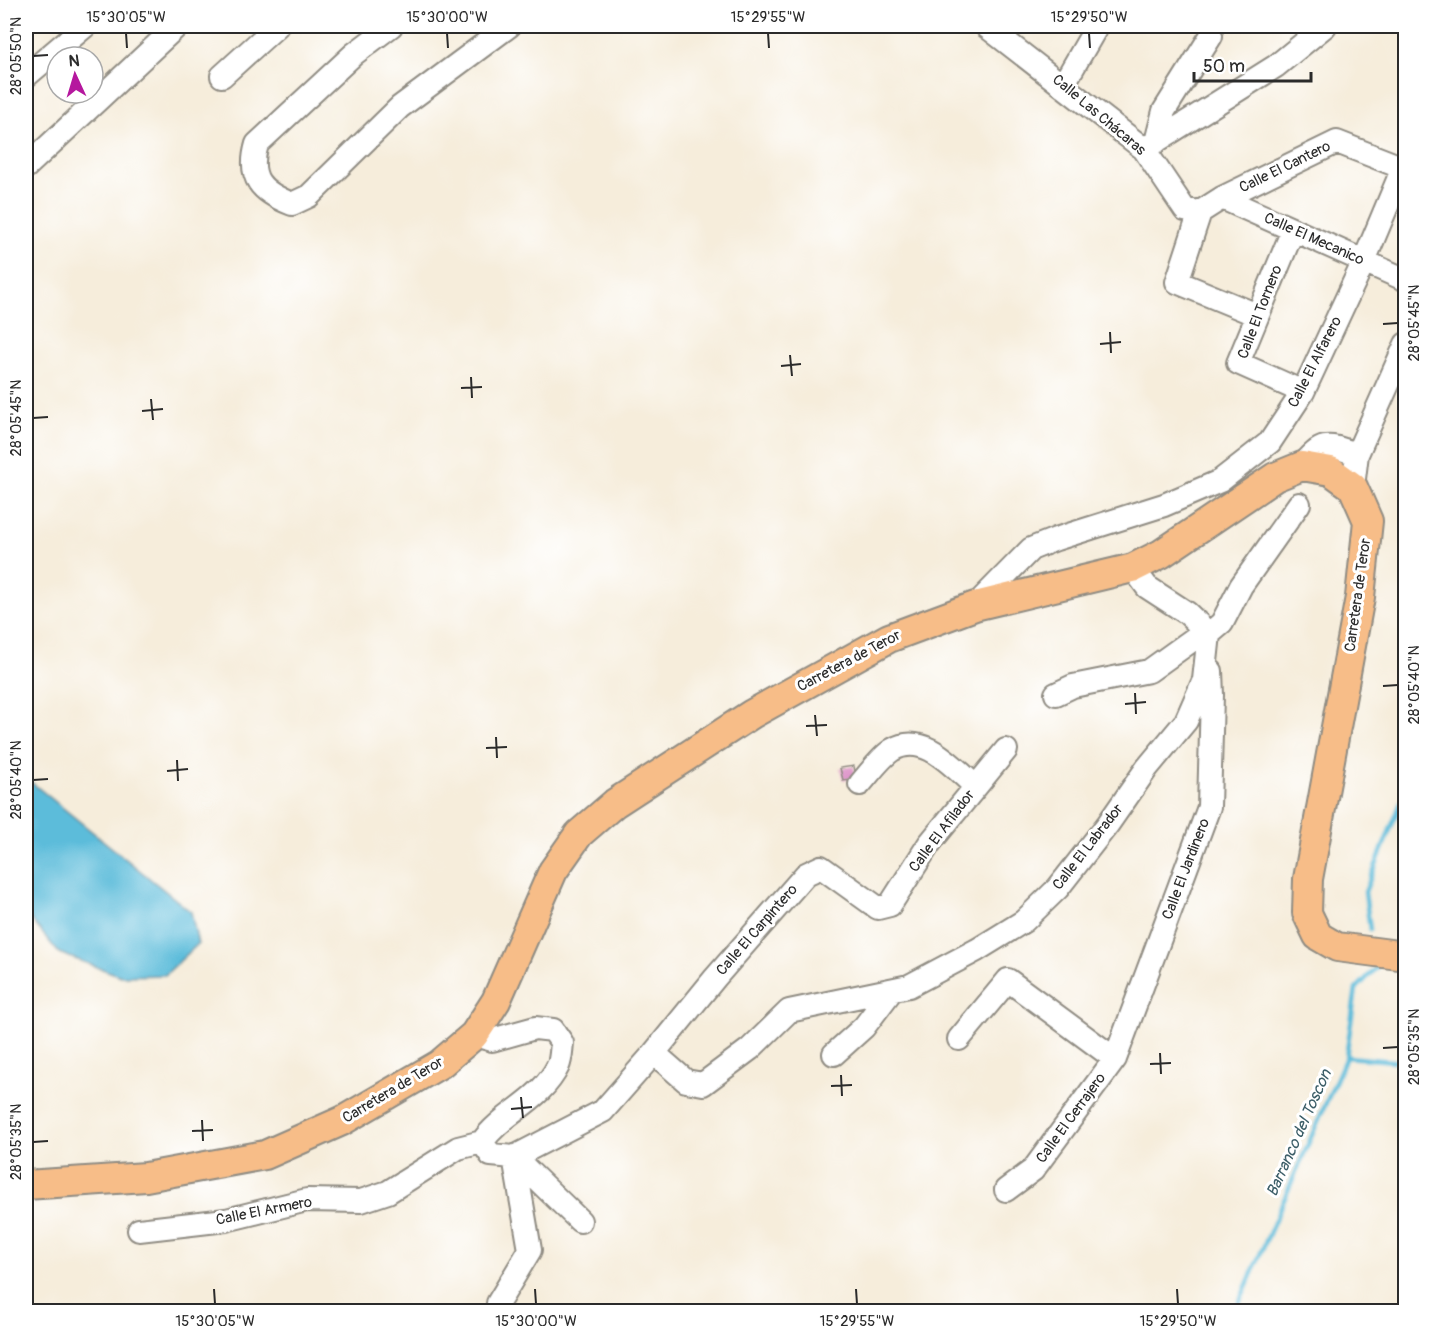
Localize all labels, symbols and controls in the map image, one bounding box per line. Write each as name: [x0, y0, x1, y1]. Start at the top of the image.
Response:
text: 15°30'05"W: [86, 8, 166, 27]
text: 15°30'00"W: [406, 8, 488, 27]
text: 15°29'55"W: [731, 8, 806, 27]
text: 15°29'50"W: [1051, 8, 1128, 27]
text: 28°05'50"N: [7, 17, 26, 95]
north arrow: [45, 45, 105, 105]
scale bar: [1194, 45, 1311, 83]
text: N: [68, 51, 80, 71]
text: 50 m: [1203, 55, 1245, 78]
street label: Calle Las Chácaras: [1048, 70, 1150, 160]
street label: Calle El Cantero: [1236, 137, 1334, 197]
street label: Calle El Mecanico: [1261, 208, 1367, 270]
street label: Calle El Tornero: [1233, 263, 1287, 361]
text: 28°05'45"N: [1405, 285, 1424, 361]
street label: Calle El Alfarero: [1284, 313, 1346, 411]
text: 28°05'45"N: [7, 380, 26, 456]
street label: Carretera de Teror: [1341, 536, 1375, 653]
street label: Carretera de Teror: [794, 625, 905, 696]
text: 28°05'40"N: [1405, 645, 1424, 725]
text: 28°05'40"N: [7, 740, 26, 820]
street label: Calle El Afilador: [905, 786, 980, 876]
street label: Calle El Labrador: [1048, 800, 1128, 894]
street label: Calle El Jardinero: [1158, 816, 1214, 922]
street label: Calle El Carpintero: [712, 880, 802, 980]
text: 28°05'35"N: [1405, 1009, 1424, 1085]
street label: Carretera de Teror: [339, 1052, 448, 1128]
water label: Barranco del Toscon: [1262, 1066, 1336, 1200]
street label: Calle El Cerrajero: [1032, 1069, 1110, 1167]
text: 28°05'35"N: [7, 1104, 26, 1180]
street label: Calle El Armero: [214, 1192, 314, 1230]
text: 15°30'05"W: [175, 1312, 255, 1331]
text: 15°30'00"W: [495, 1312, 577, 1331]
text: 15°29'55"W: [820, 1312, 895, 1331]
text: 15°29'50"W: [1140, 1312, 1217, 1331]

